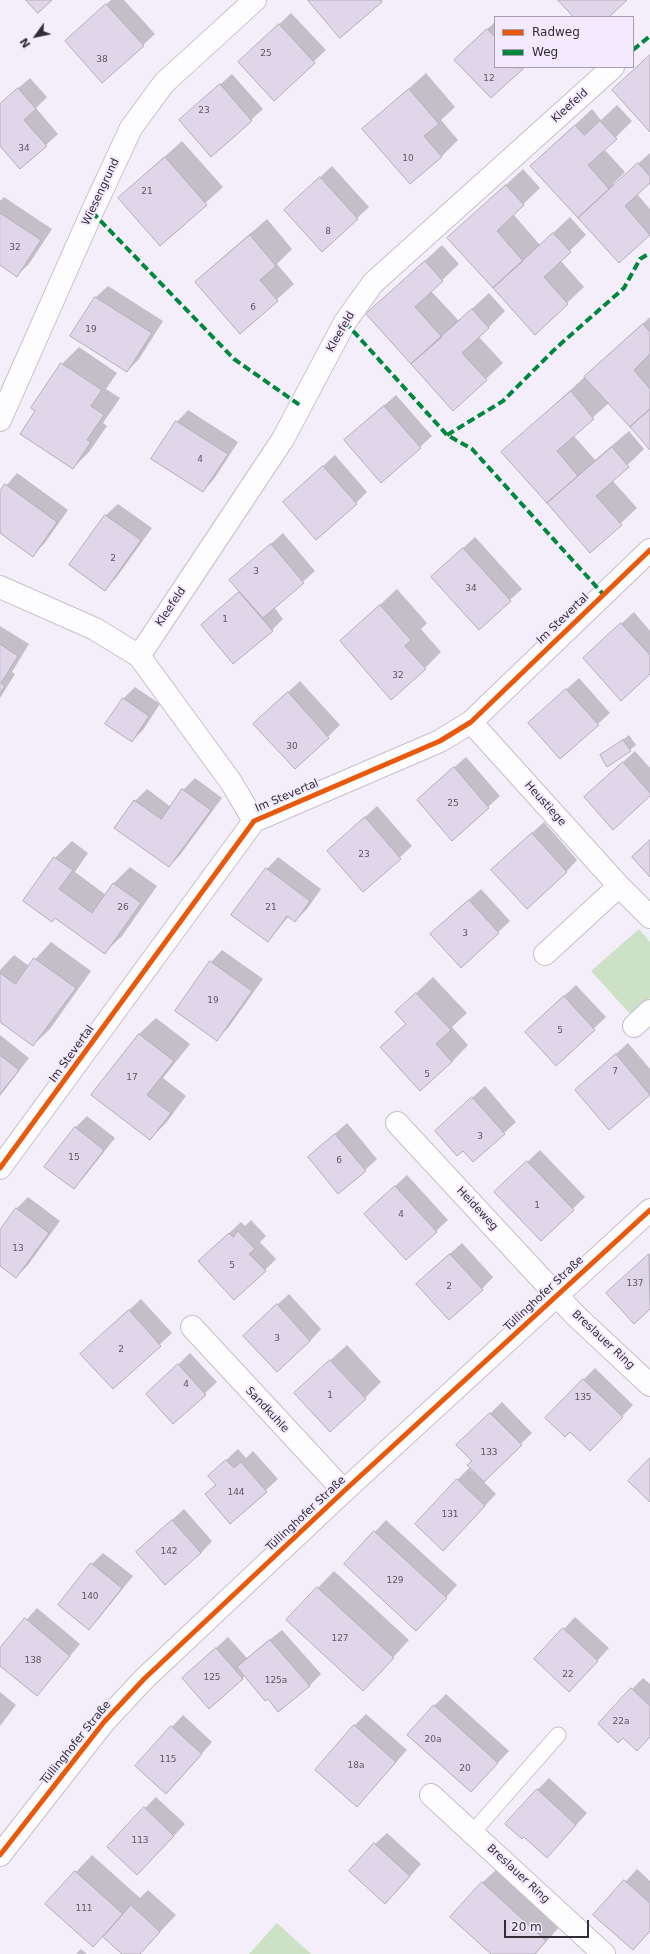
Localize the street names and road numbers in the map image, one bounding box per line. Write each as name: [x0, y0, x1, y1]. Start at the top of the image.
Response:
street label: Kleefeld: [549, 86, 591, 126]
street label: Wiesengrund: [80, 156, 122, 228]
street label: Kleefeld: [324, 309, 358, 355]
street label: Kleefeld: [153, 585, 189, 629]
street label: Im Stevertal: [534, 591, 592, 647]
street label: Im Stevertal: [253, 777, 321, 815]
street label: Heustiege: [521, 779, 569, 829]
street label: Im Stevertal: [47, 1023, 97, 1085]
street label: Heideweg: [454, 1185, 500, 1233]
street label: Tüllinghofer Straße: [501, 1254, 587, 1334]
street label: Breslauer Ring: [569, 1308, 637, 1372]
street label: Sandkuhle: [243, 1384, 291, 1436]
street label: Tüllinghofer Straße: [263, 1474, 349, 1554]
street label: Tüllinghofer Straße: [38, 1698, 114, 1788]
street label: Breslauer Ring: [484, 1842, 552, 1906]

